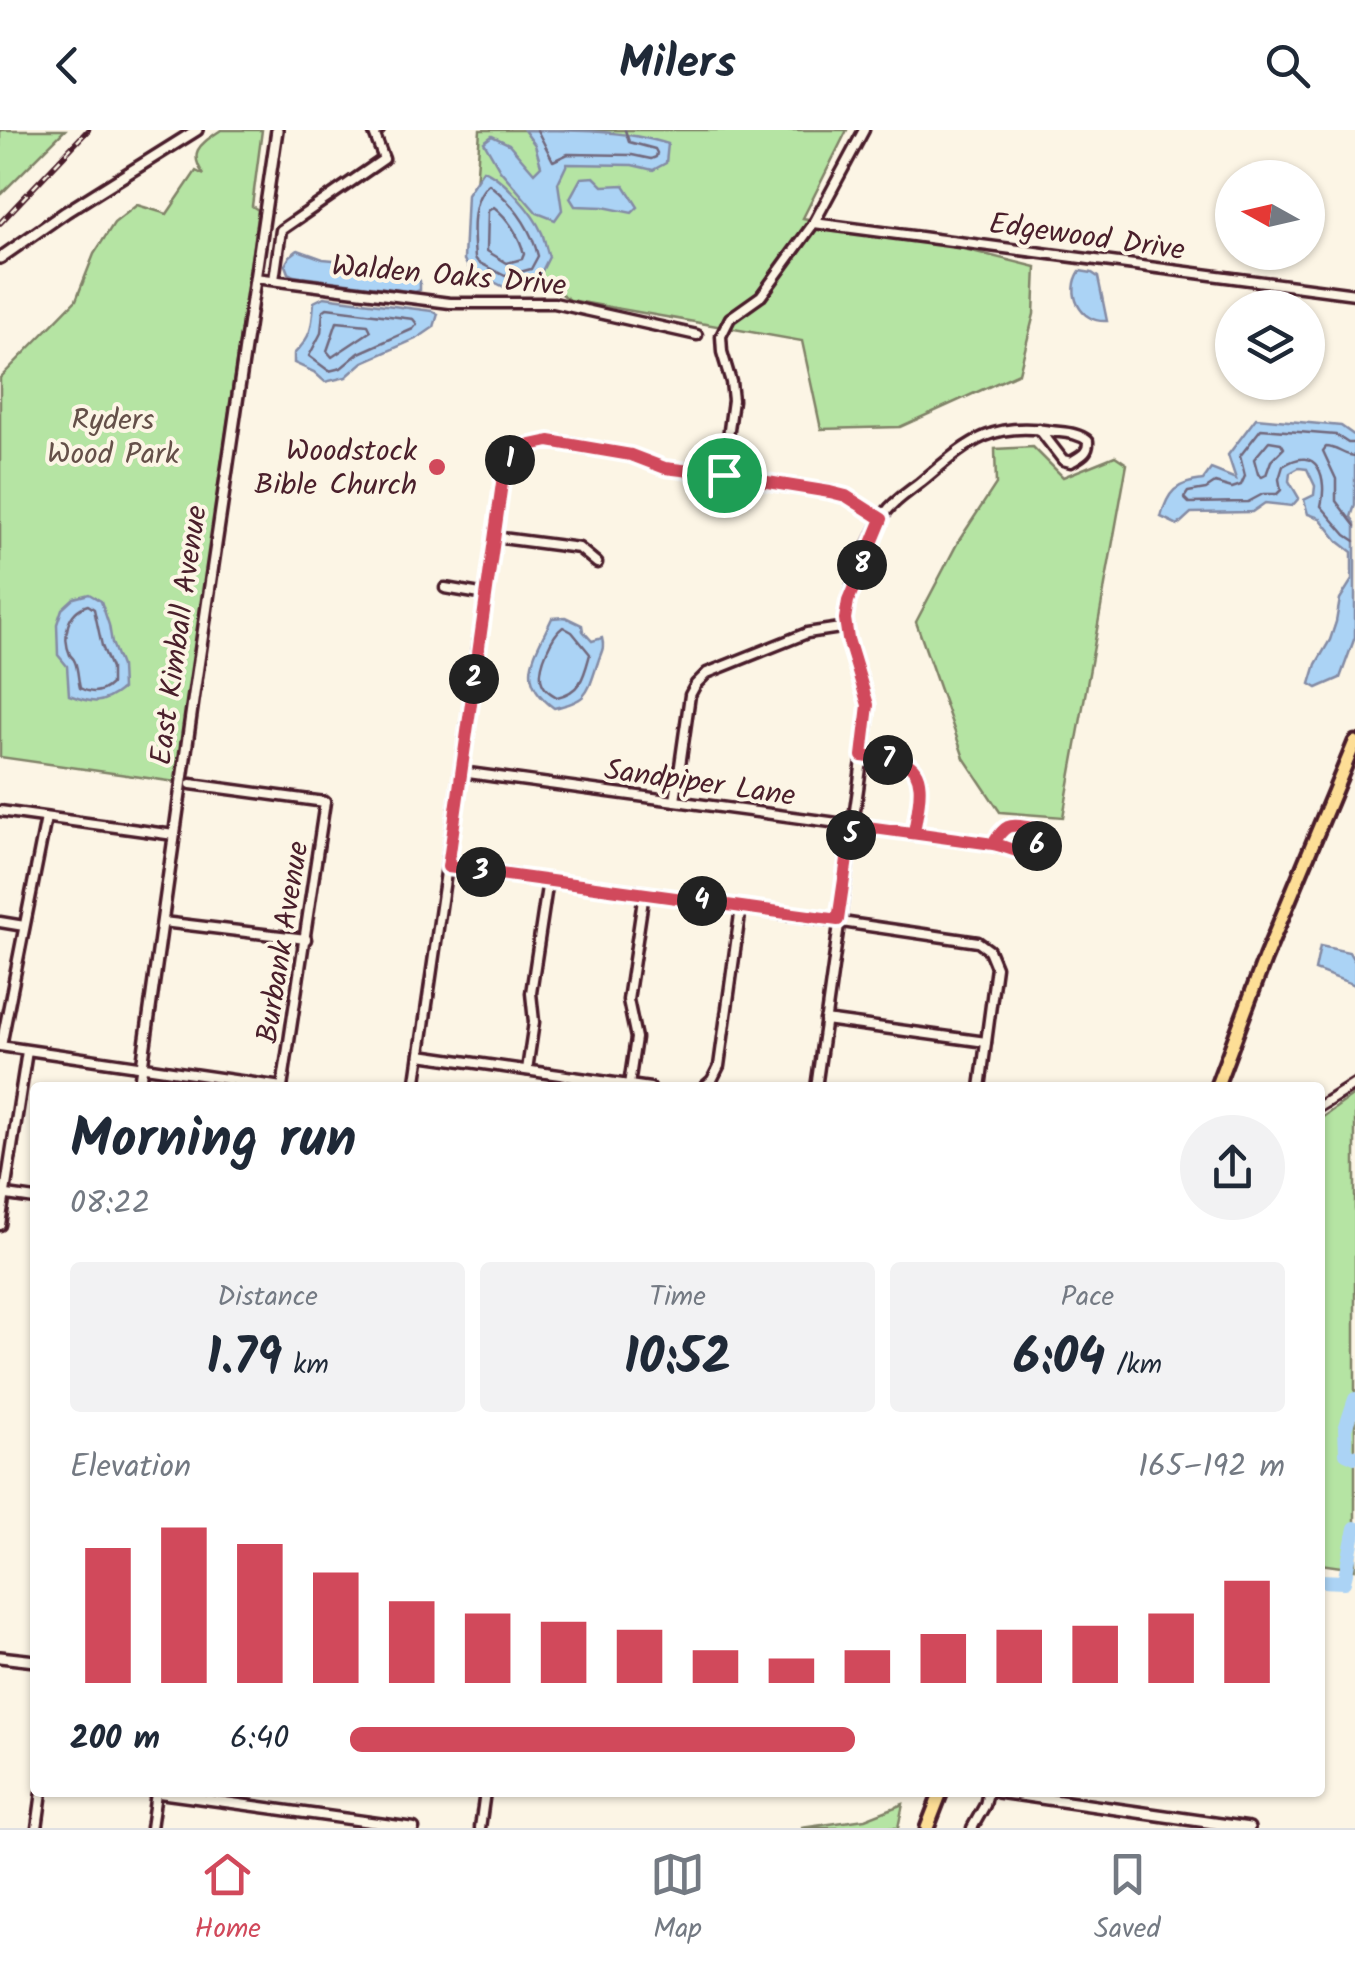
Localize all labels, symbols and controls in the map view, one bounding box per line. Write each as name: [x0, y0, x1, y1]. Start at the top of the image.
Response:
text: Milers: [619, 29, 736, 101]
icon: back: [40, 38, 95, 93]
icon: search: [1260, 38, 1315, 93]
north arrow: [1215, 160, 1325, 270]
map controls: [1215, 160, 1325, 400]
street label: Edgewood Drive: [986, 200, 1188, 275]
street label: Walden Oaks Drive: [330, 243, 568, 311]
button: layers: [1215, 290, 1325, 400]
park label: Ryders Wood Park: [47, 397, 180, 479]
place label: Woodstock Bible Church: [254, 428, 418, 510]
pin: [682, 433, 767, 518]
pin: 1: [485, 435, 535, 485]
text: 1: [506, 437, 514, 482]
icon: arrive: [697, 448, 752, 503]
marker: Woodstock Bible Church: [426, 456, 448, 478]
street label: East Kimball Avenue: [138, 502, 222, 768]
pin: 8: [837, 540, 887, 590]
text: 8: [854, 542, 870, 587]
pin: 2: [449, 654, 499, 704]
text: 2: [466, 656, 482, 701]
pin: 7: [863, 735, 913, 785]
text: 7: [881, 737, 895, 782]
street label: Sandpiper Lane: [601, 747, 798, 821]
pin: 5: [826, 810, 876, 860]
text: 5: [844, 812, 858, 857]
pin: 6: [1012, 821, 1062, 871]
text: 6: [1029, 823, 1045, 868]
street label: Burbank Avenue: [244, 838, 324, 1047]
pin: 3: [456, 847, 506, 897]
text: 3: [473, 849, 489, 894]
pin: 4: [677, 876, 727, 926]
text: 4: [694, 878, 710, 923]
text: Morning run: [70, 1098, 357, 1185]
button: share: [1180, 1115, 1285, 1220]
text: 08:22: [70, 1179, 150, 1230]
text: Distance: [217, 1275, 318, 1320]
text: Time: [649, 1275, 706, 1320]
text: Pace: [1061, 1275, 1114, 1320]
text: 1.79: [206, 1320, 282, 1400]
text: 10:52: [624, 1320, 731, 1400]
text: 6:04: [1013, 1320, 1105, 1400]
text: km: [282, 1343, 329, 1388]
text: /km: [1105, 1343, 1162, 1388]
text: Elevation: [70, 1442, 191, 1493]
text: 165–192 m: [1138, 1442, 1285, 1493]
text: 200 m: [70, 1714, 160, 1765]
text: 6:40: [230, 1714, 289, 1765]
tab: Home: [195, 1847, 261, 1952]
tab: Map: [650, 1847, 705, 1952]
tab: Saved: [1094, 1847, 1160, 1952]

